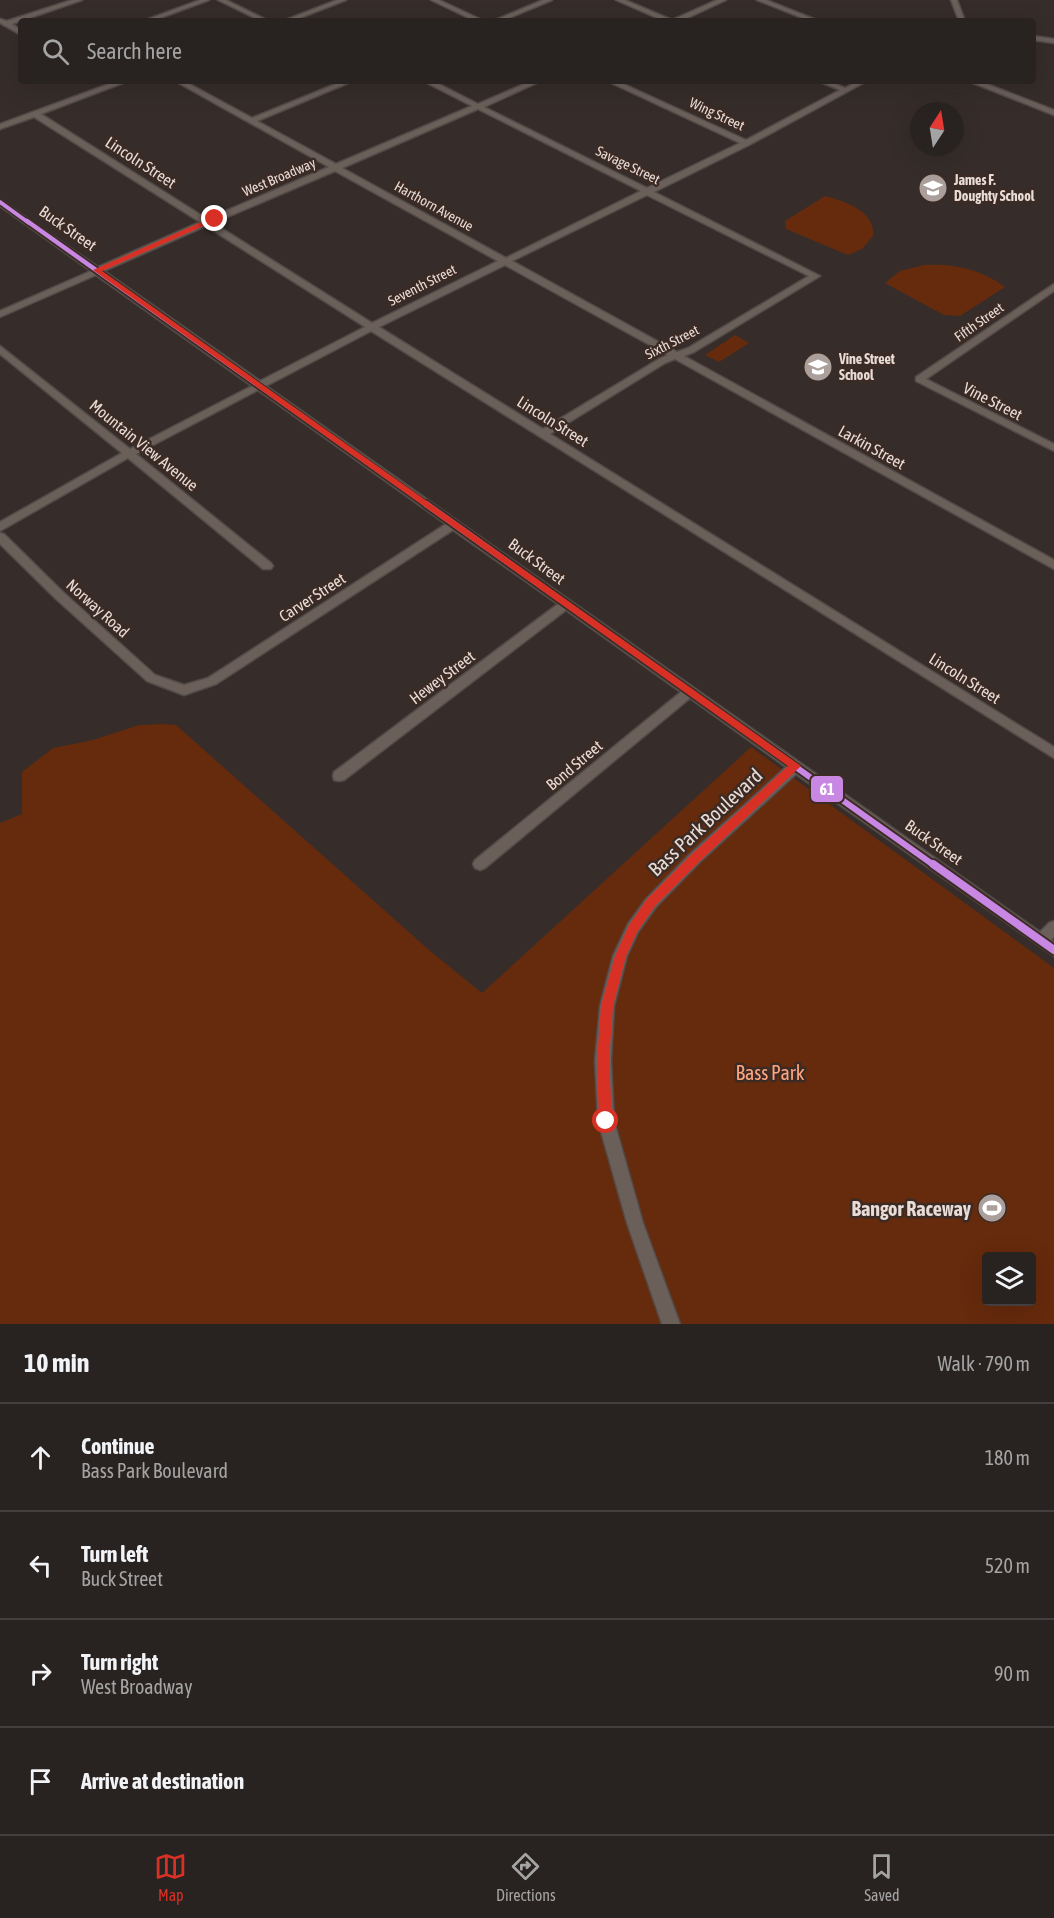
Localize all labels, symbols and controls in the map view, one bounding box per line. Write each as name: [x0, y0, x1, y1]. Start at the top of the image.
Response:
search box: [18, 18, 1036, 84]
icon: search: [39, 35, 72, 68]
text: Search here: [87, 38, 182, 64]
street label: Wing Street: [687, 94, 747, 134]
north arrow: [910, 102, 964, 156]
street label: Lincoln Street: [102, 133, 180, 192]
street label: Savage Street: [593, 143, 663, 187]
street label: West Broadway: [240, 154, 318, 200]
school or university icon: James F. Doughty School: [917, 172, 949, 204]
place label: James F. Doughty School: [953, 172, 1035, 204]
street label: Harthorn Avenue: [392, 178, 476, 234]
street label: Buck Street: [36, 202, 100, 254]
route end: [201, 205, 227, 231]
street label: Seventh Street: [385, 261, 459, 309]
street label: Fifth Street: [951, 299, 1007, 345]
street label: Sixth Street: [642, 322, 702, 362]
school or university icon: Vine Street School: [802, 351, 834, 383]
place label: Vine Street School: [838, 351, 895, 383]
street label: Vine Street: [960, 378, 1026, 424]
street label: Lincoln Street: [514, 392, 592, 450]
street label: Mountain View Avenue: [86, 396, 202, 494]
street label: Larkin Street: [835, 421, 909, 473]
street label: Buck Street: [505, 534, 569, 588]
street label: Carver Street: [276, 569, 349, 625]
street label: Norway Road: [62, 575, 133, 641]
street label: Hewey Street: [406, 646, 479, 708]
street label: Lincoln Street: [926, 649, 1004, 707]
street label: Bond Street: [542, 736, 606, 794]
street label: Bass Park Boulevard: [643, 763, 767, 881]
line badge: 61: [810, 775, 844, 803]
text: 61: [819, 780, 835, 798]
street label: Buck Street: [902, 816, 966, 868]
park label: Bass Park: [735, 1061, 805, 1084]
route start: [592, 1107, 618, 1133]
sports icon: Bangor Raceway: [976, 1192, 1008, 1224]
place label: Bangor Raceway: [851, 1197, 972, 1220]
map controls: [982, 1252, 1036, 1306]
button: layers: [982, 1252, 1036, 1306]
text: 10 min: [24, 1348, 89, 1378]
text: Walk · 790 m: [938, 1352, 1030, 1375]
text: Continue: [81, 1433, 155, 1459]
icon: ahead: [24, 1441, 57, 1474]
text: 180 m: [985, 1446, 1030, 1469]
text: Bass Park Boulevard: [81, 1459, 228, 1482]
text: Turn left: [81, 1541, 148, 1567]
icon: left: [24, 1549, 57, 1582]
text: 520 m: [985, 1554, 1030, 1577]
text: Buck Street: [81, 1567, 163, 1590]
text: Turn right: [81, 1649, 158, 1675]
icon: right: [24, 1657, 57, 1690]
text: 90 m: [994, 1662, 1030, 1685]
text: West Broadway: [81, 1675, 192, 1698]
icon: arrive: [24, 1765, 57, 1798]
text: Arrive at destination: [81, 1768, 244, 1794]
tab: Map: [154, 1850, 187, 1904]
tab: Directions: [496, 1850, 556, 1904]
tab: Saved: [864, 1850, 900, 1904]

